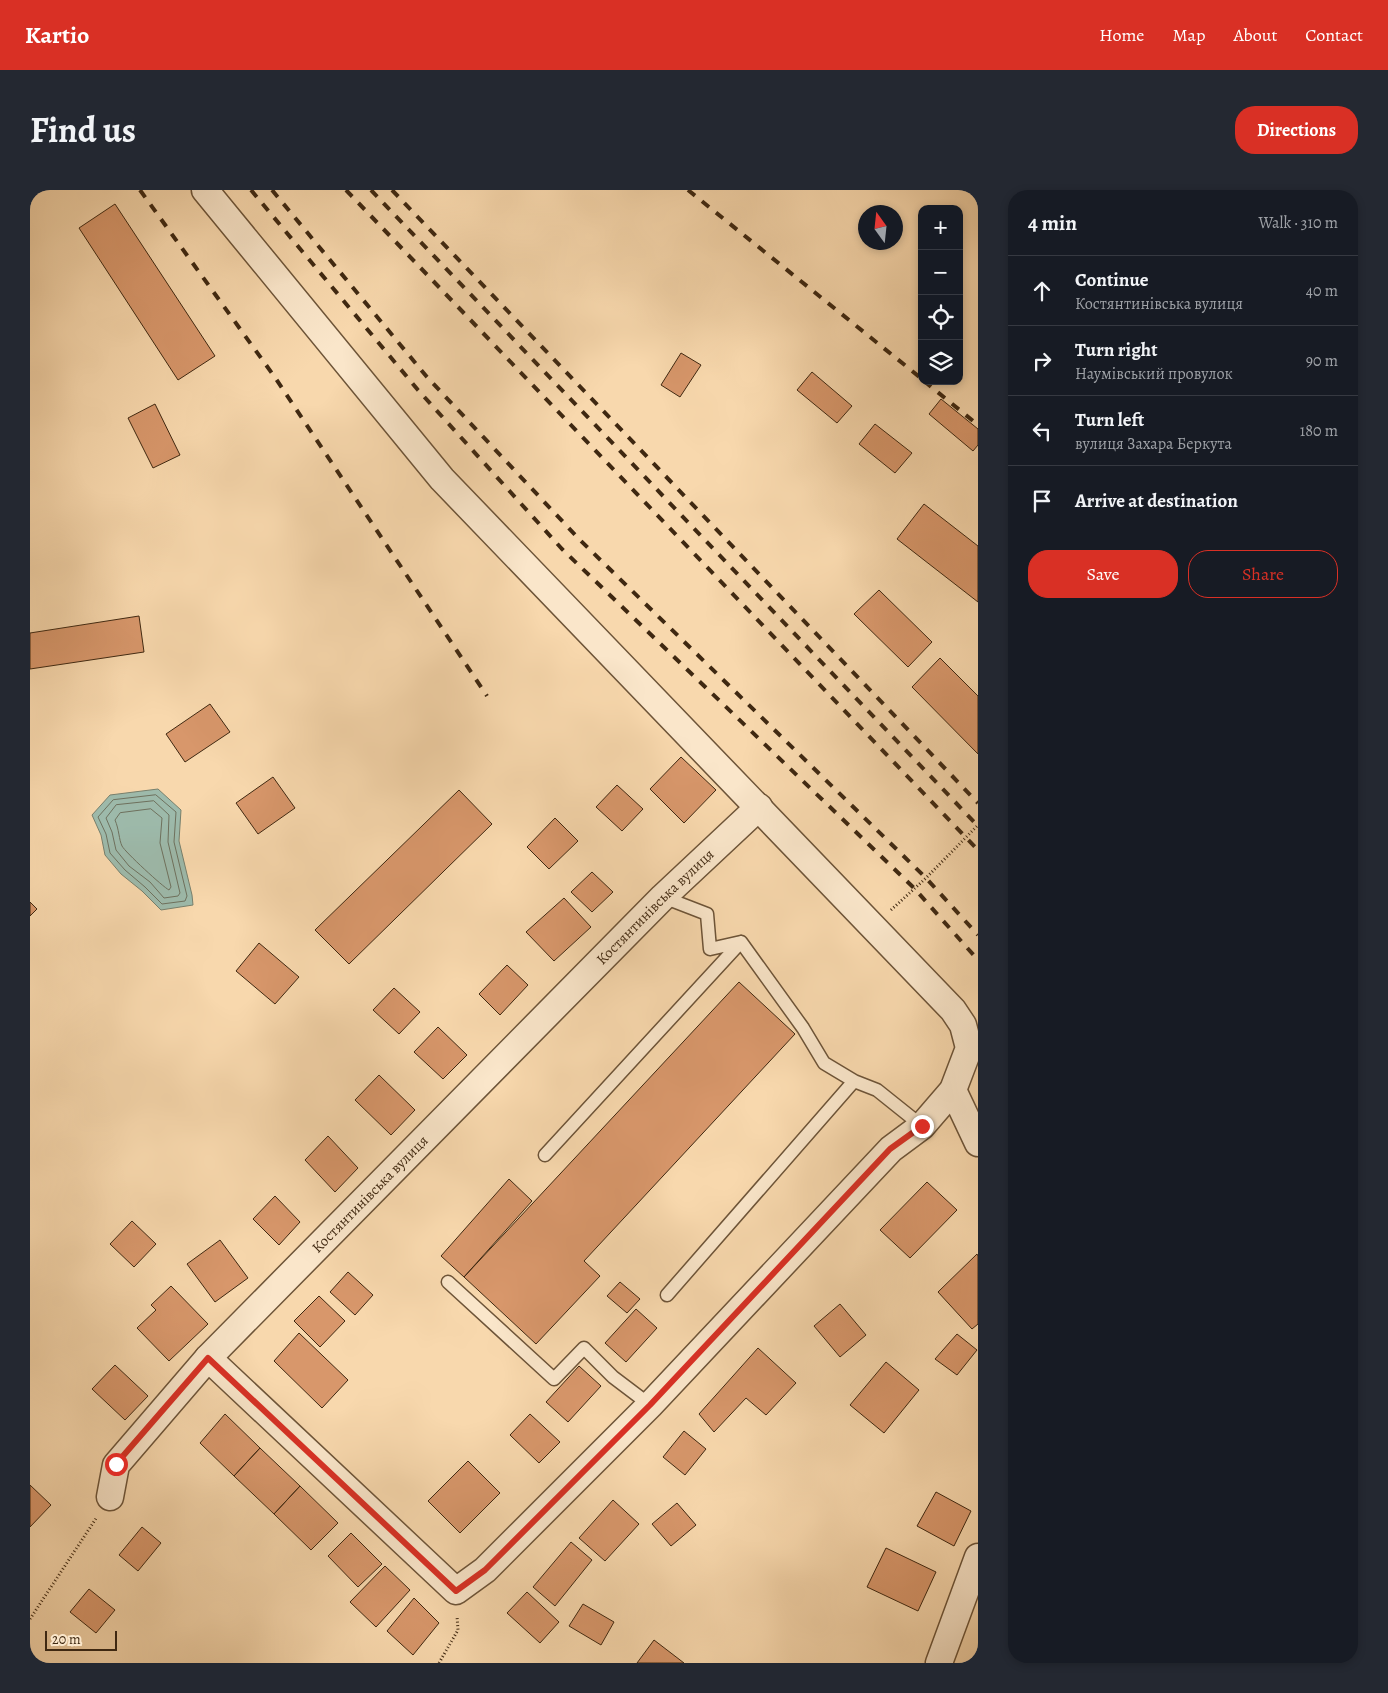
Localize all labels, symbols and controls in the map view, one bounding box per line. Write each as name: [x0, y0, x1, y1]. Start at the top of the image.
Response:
text: Kartio: [25, 19, 89, 51]
text: Home: [1099, 23, 1144, 47]
text: Map: [1172, 23, 1205, 47]
text: About: [1233, 23, 1277, 47]
text: Contact: [1305, 23, 1363, 47]
text: Find us: [30, 106, 136, 154]
button: Directions: [1235, 106, 1358, 154]
north arrow: [858, 205, 903, 250]
map controls: [918, 205, 963, 385]
button: +: [918, 205, 963, 250]
text: 4 min: [1028, 209, 1077, 237]
text: Walk · 310 m: [1258, 212, 1338, 234]
button: −: [918, 250, 963, 295]
text: Continue: [1075, 267, 1149, 293]
icon: ahead: [1028, 277, 1056, 305]
text: 40 m: [1306, 280, 1338, 302]
text: Костянтинівська вулиця: [1075, 293, 1243, 315]
button: locate: [918, 295, 963, 340]
text: Turn right: [1075, 337, 1157, 363]
button: layers: [918, 340, 963, 385]
icon: right: [1028, 347, 1056, 375]
text: 90 m: [1306, 350, 1338, 372]
text: Наумівський провулок: [1075, 363, 1233, 385]
text: Turn left: [1075, 407, 1144, 433]
icon: left: [1028, 417, 1056, 445]
text: 180 m: [1300, 420, 1338, 442]
text: вулиця Захара Беркута: [1075, 433, 1232, 455]
icon: arrive: [1028, 487, 1056, 515]
text: Arrive at destination: [1075, 488, 1238, 514]
button: Save: [1028, 550, 1178, 598]
button: Share: [1188, 550, 1338, 598]
street label: Костянтинівська вулиця: [592, 844, 718, 969]
route end: [911, 1115, 934, 1138]
street label: Костянтинівська вулиця: [307, 1131, 432, 1257]
route start: [105, 1453, 128, 1476]
scale bar: [45, 1628, 118, 1651]
text: 20 m: [52, 1630, 81, 1649]

